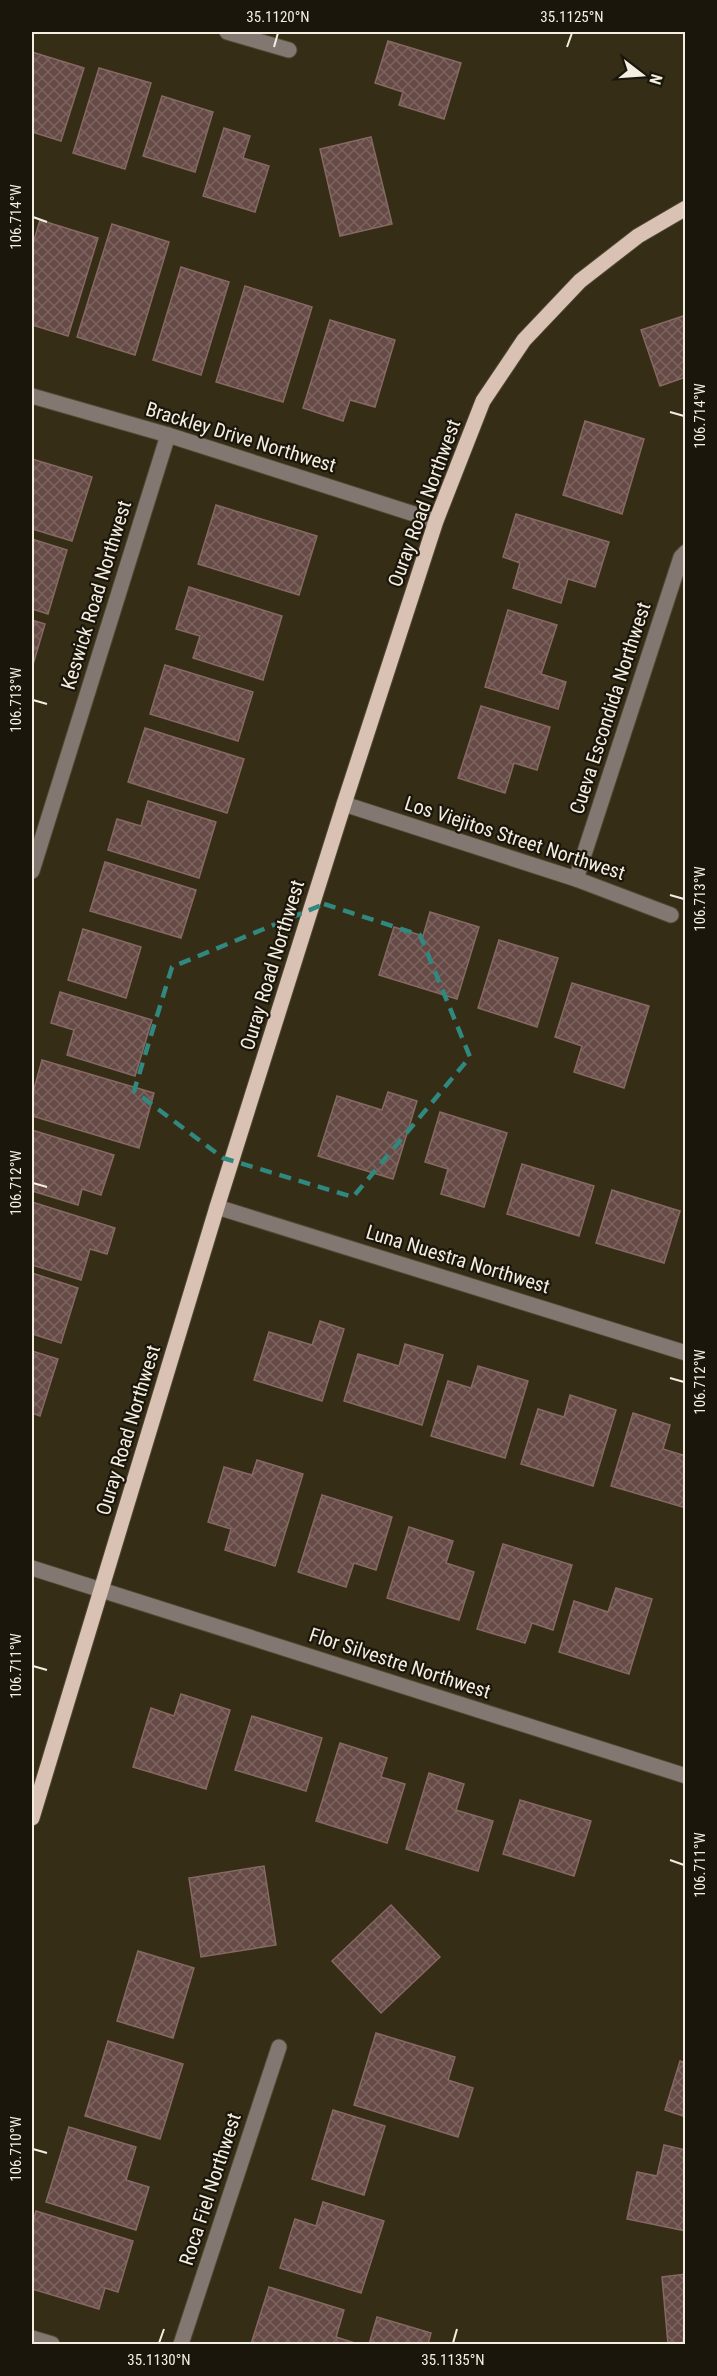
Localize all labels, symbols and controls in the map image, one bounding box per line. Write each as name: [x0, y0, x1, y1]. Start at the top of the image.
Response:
text: 35.1120°N: [246, 8, 310, 26]
text: 35.1125°N: [540, 8, 604, 26]
north arrow: [612, 45, 672, 105]
text: N: [645, 72, 666, 87]
text: 106.714°W: [7, 184, 25, 250]
text: 106.714°W: [691, 383, 709, 449]
street label: Brackley Drive Northwest: [143, 397, 339, 477]
street label: Ouray Road Northwest: [383, 416, 465, 590]
street label: Keswick Road Northwest: [56, 498, 136, 692]
street label: Cueva Escondida Northwest: [564, 599, 656, 817]
text: 106.713°W: [7, 667, 25, 733]
street label: Los Viejitos Street Northwest: [402, 791, 628, 885]
text: 106.713°W: [691, 866, 709, 932]
street label: Ouray Road Northwest: [235, 877, 309, 1053]
text: 106.712°W: [7, 1150, 25, 1216]
street label: Luna Nuestra Northwest: [363, 1220, 553, 1298]
street label: Ouray Road Northwest: [91, 1342, 165, 1518]
text: 106.712°W: [691, 1349, 709, 1415]
street label: Flor Silvestre Northwest: [306, 1622, 494, 1704]
text: 106.711°W: [7, 1633, 25, 1699]
text: 106.711°W: [691, 1832, 709, 1898]
street label: Roca Fiel Northwest: [174, 2110, 246, 2268]
text: 106.710°W: [7, 2116, 25, 2182]
text: 35.1130°N: [127, 2351, 191, 2369]
text: 35.1135°N: [421, 2351, 485, 2369]

